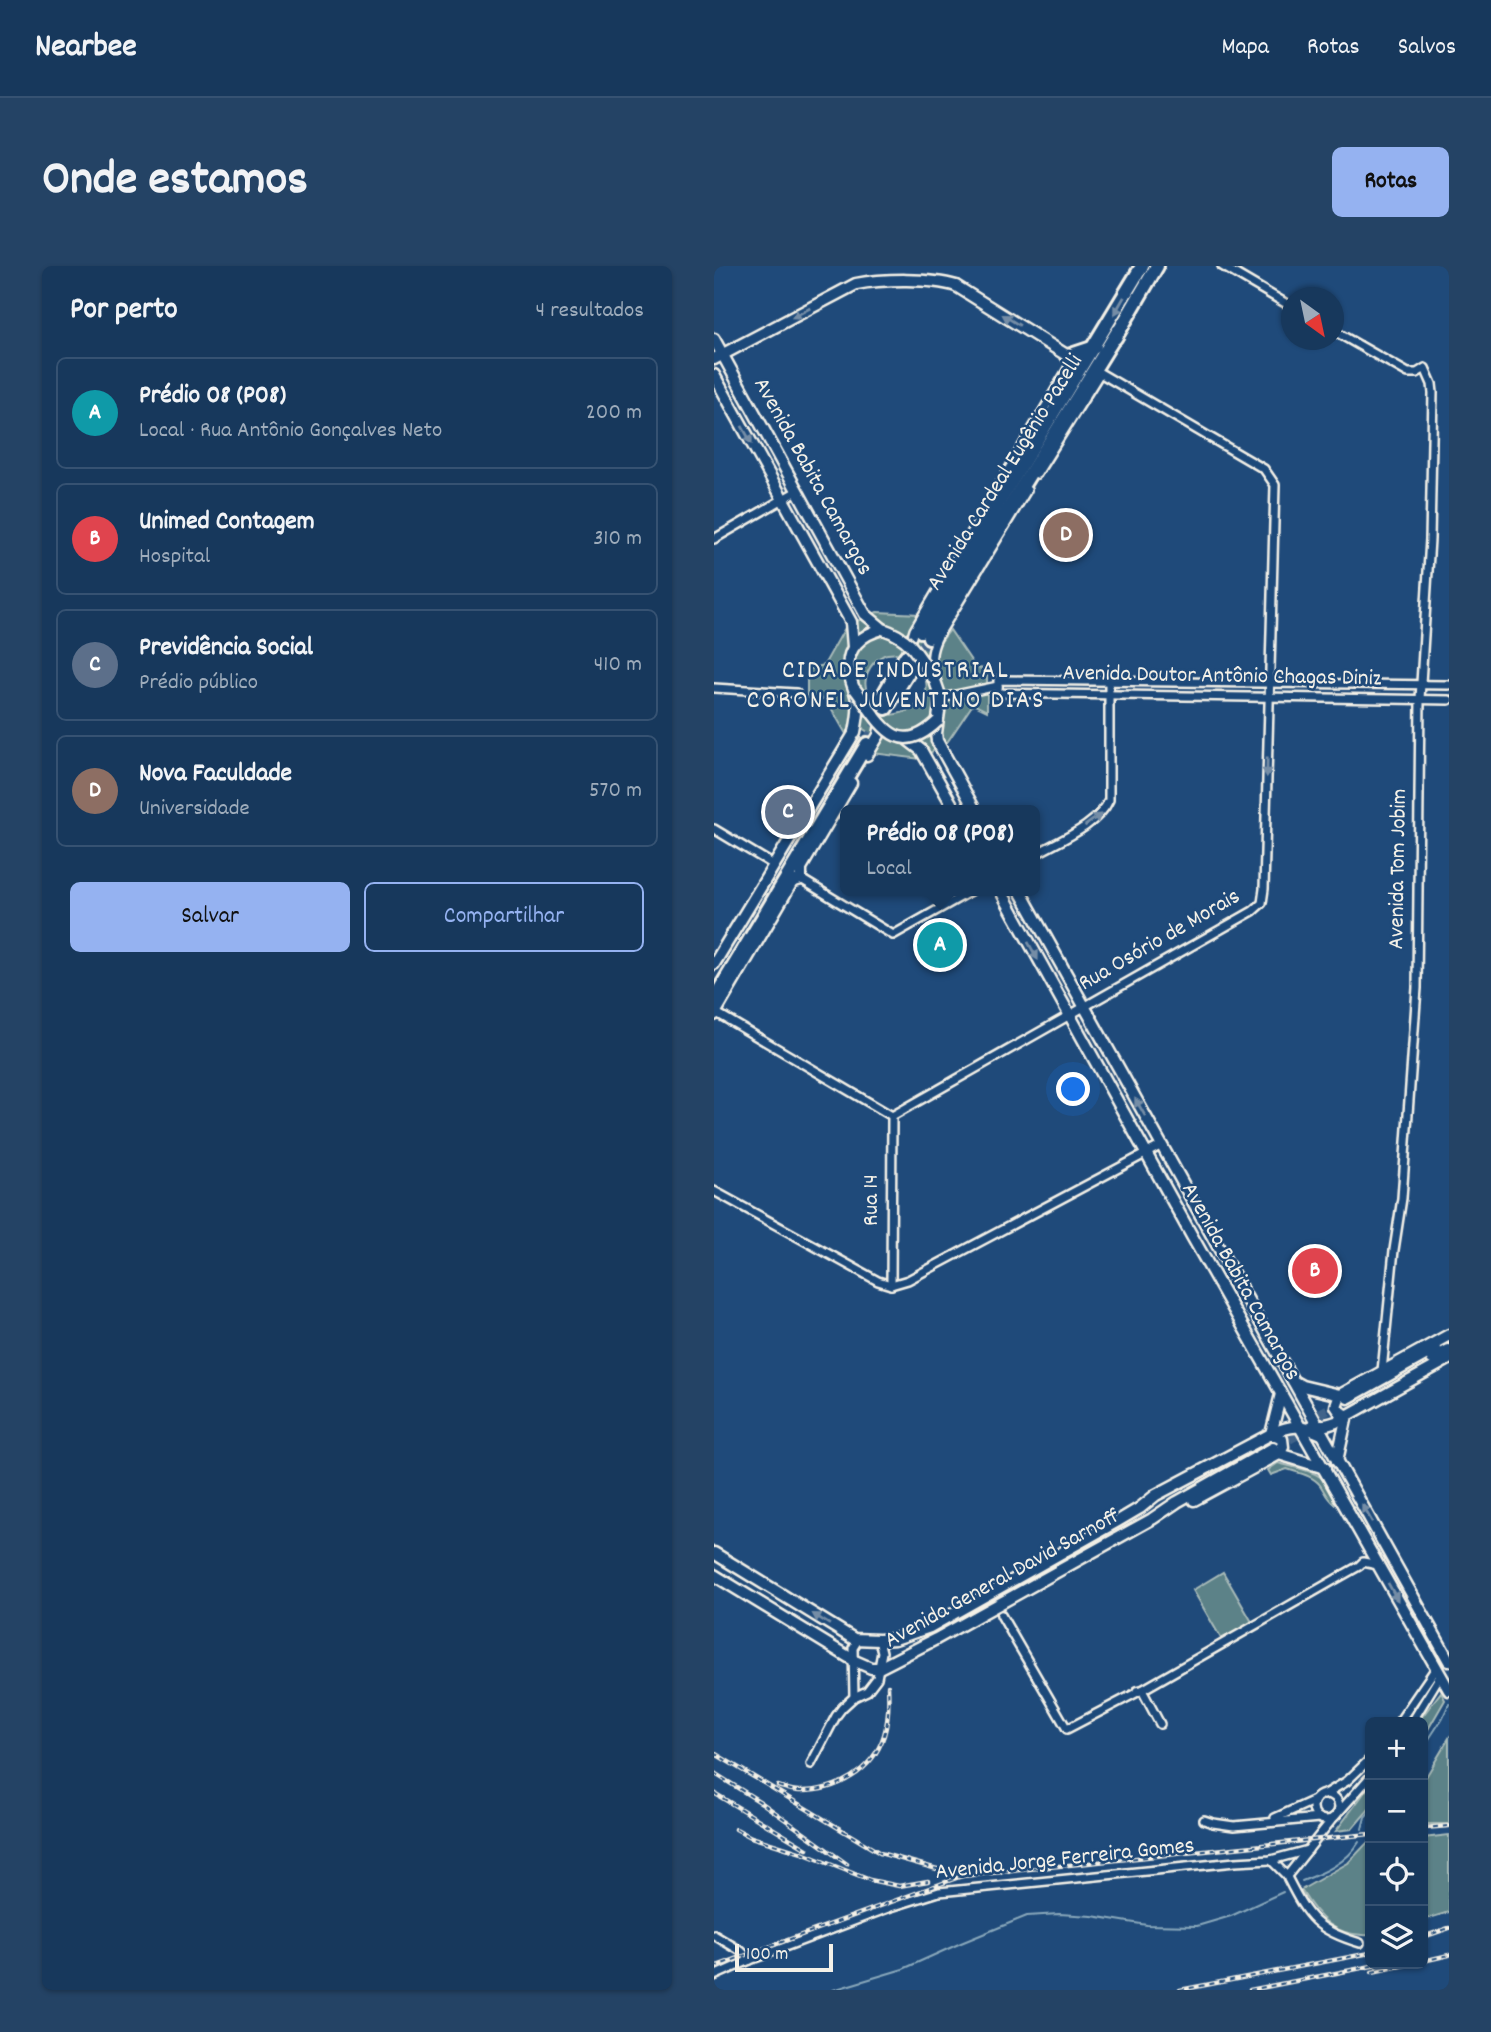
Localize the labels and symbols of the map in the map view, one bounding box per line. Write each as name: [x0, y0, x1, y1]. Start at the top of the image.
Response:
north arrow: [1281, 287, 1344, 350]
one-way arrow: [1112, 297, 1125, 316]
one-way arrow: [791, 307, 810, 319]
one-way arrow: [1001, 313, 1020, 326]
street label: Avenida Cardeal Eugênio Pacelli: [920, 348, 1092, 598]
street label: Avenida Babita Camargos: [744, 372, 880, 582]
one-way arrow: [741, 425, 753, 444]
pin: D: [1043, 509, 1089, 561]
district label: CIDADE INDUSTRIAL CORONEL JUVENTINO DIAS: [746, 653, 1046, 720]
street label: Avenida Doutor Antônio Chagas Diniz: [1062, 658, 1382, 696]
one-way arrow: [1261, 756, 1273, 778]
pin: C: [765, 786, 811, 838]
street label: Avenida Tom Jobim: [1381, 788, 1417, 950]
one-way arrow: [1083, 813, 1102, 827]
street label: Rua Osório de Morais: [1073, 881, 1247, 1001]
pin: A: [917, 919, 963, 971]
one-way arrow: [1027, 941, 1039, 961]
your location: [1056, 1072, 1090, 1106]
one-way arrow: [1134, 1097, 1146, 1117]
street label: Rua 14: [856, 1174, 889, 1226]
street label: Avenida Babita Camargos: [1172, 1177, 1308, 1387]
pin: B: [1292, 1245, 1338, 1297]
street label: Avenida General David Sarnoff: [879, 1500, 1127, 1658]
one-way arrow: [1360, 1504, 1373, 1523]
one-way arrow: [1387, 1583, 1399, 1603]
one-way arrow: [812, 1613, 831, 1625]
street label: Avenida Jorge Ferreira Gomes: [934, 1830, 1196, 1890]
scale bar: [735, 1941, 833, 1973]

